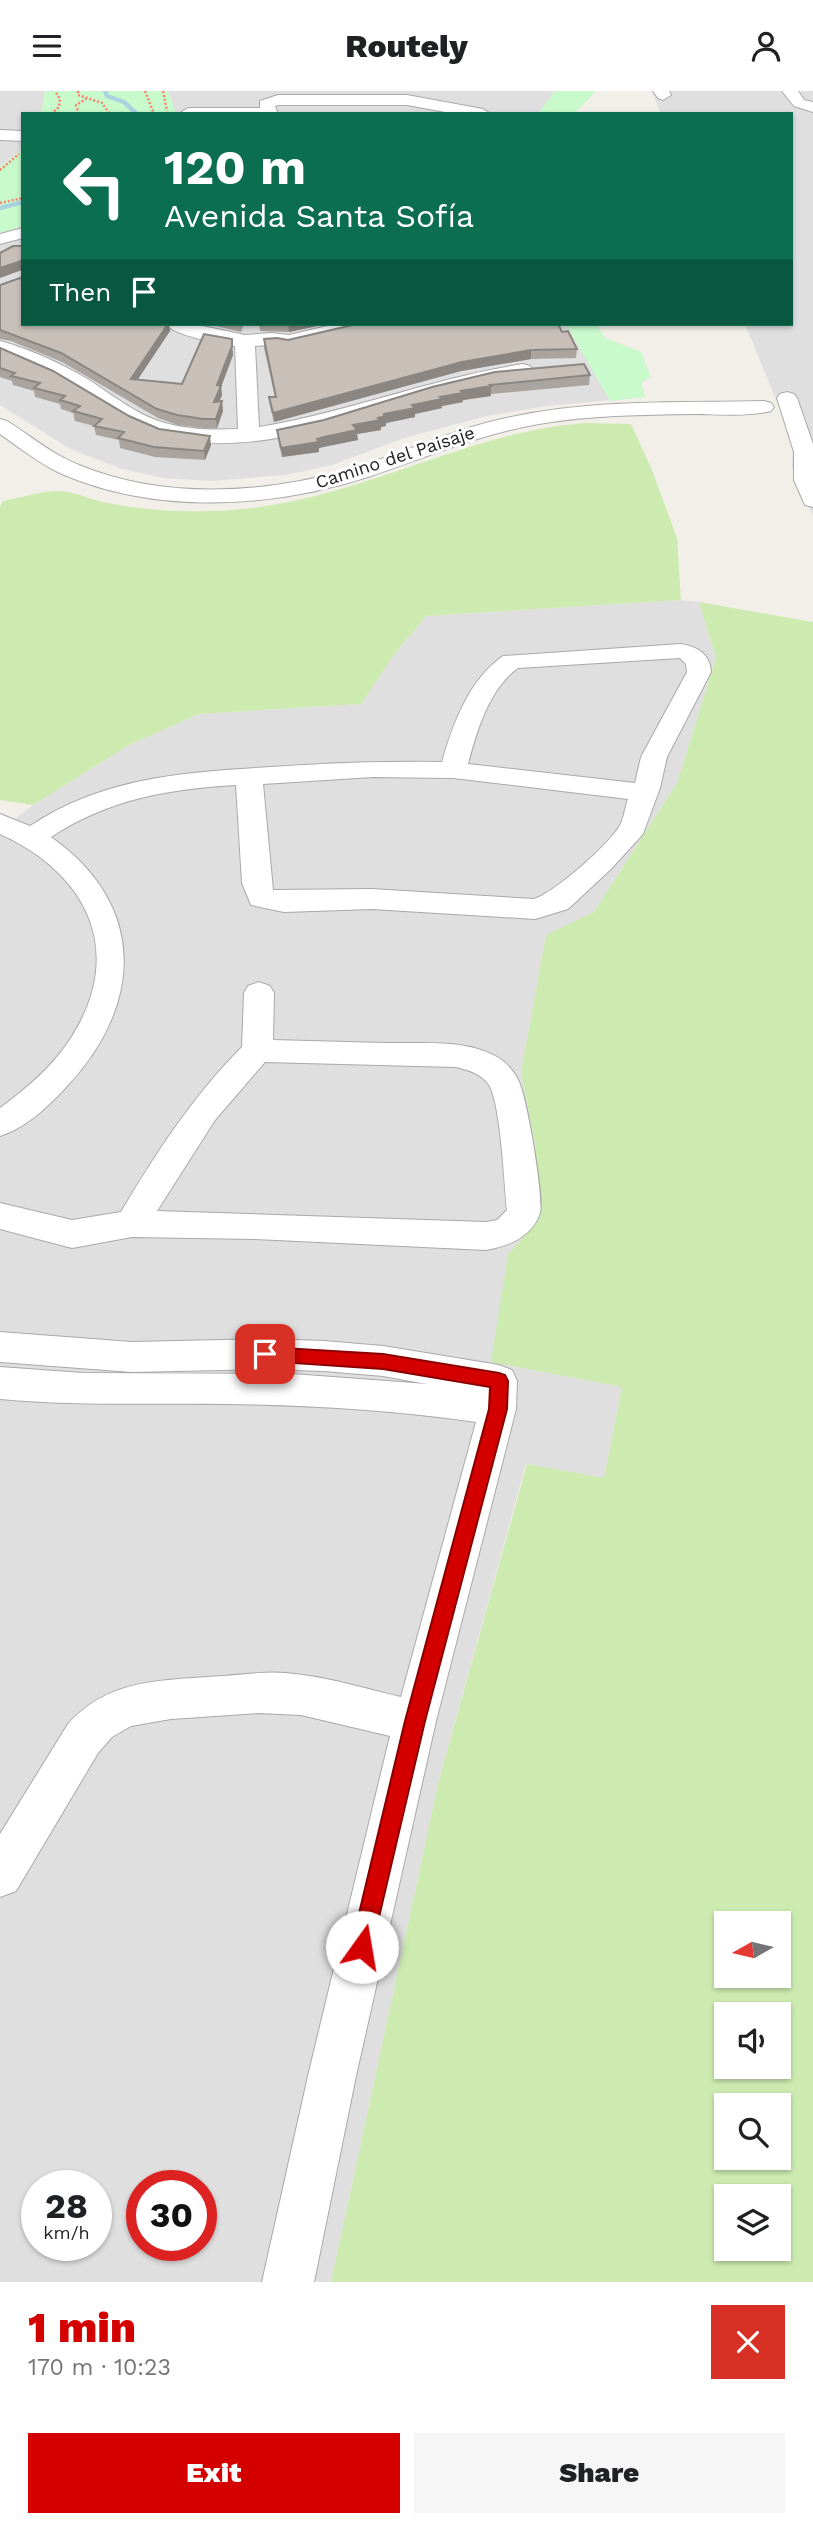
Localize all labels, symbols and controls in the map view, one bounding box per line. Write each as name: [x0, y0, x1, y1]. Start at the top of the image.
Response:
icon: menu: [28, 27, 66, 65]
text: Routely: [345, 27, 468, 65]
icon: person: [747, 27, 785, 65]
text: 120 m: [164, 138, 306, 196]
icon: left: [49, 140, 140, 231]
text: Avenida Santa Sofía: [164, 197, 474, 235]
icon: arrive: [125, 273, 163, 311]
text: Then: [49, 277, 111, 307]
street label: Camino del Paisaje: [313, 421, 477, 493]
pin: [235, 1324, 295, 1384]
icon: arrive: [246, 1335, 284, 1373]
position arrow: [325, 1910, 399, 1984]
north arrow: [714, 1911, 791, 1988]
map controls: [714, 1911, 791, 2261]
button: sound: [714, 2002, 791, 2079]
button: search: [714, 2093, 791, 2170]
speed limit sign: 30: [126, 2170, 217, 2261]
button: layers: [714, 2184, 791, 2261]
text: 28: [45, 2185, 88, 2227]
text: km/h: [43, 2222, 90, 2243]
text: 1 min: [28, 2303, 136, 2352]
button: close: [711, 2305, 785, 2379]
text: 170 m · 10:23: [28, 2354, 171, 2381]
button: Exit: [28, 2433, 400, 2513]
button: Share: [414, 2433, 785, 2513]

